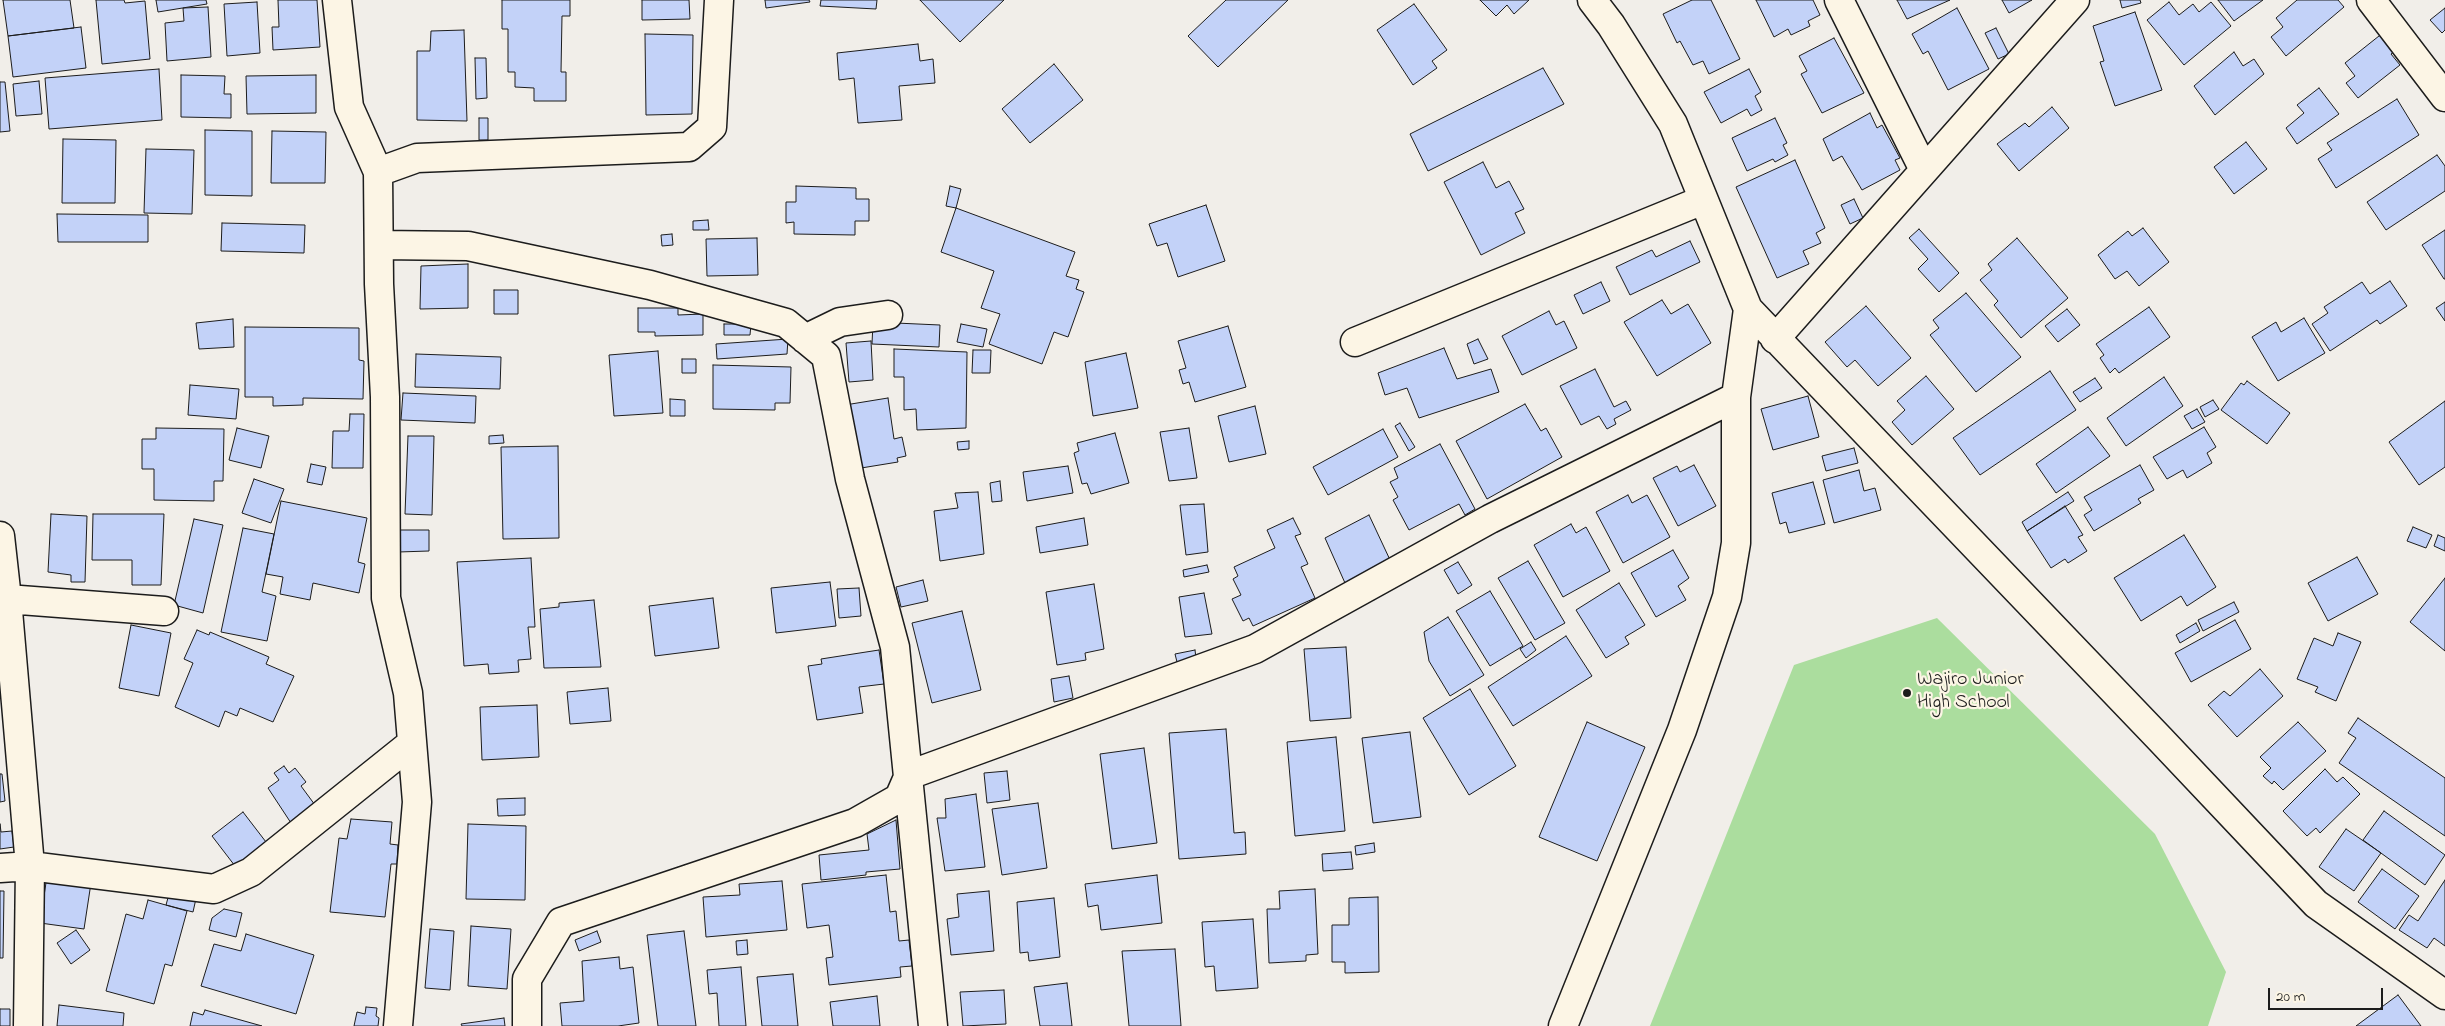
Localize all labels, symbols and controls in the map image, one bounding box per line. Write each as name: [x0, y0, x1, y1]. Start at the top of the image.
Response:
place label: Wajiro Junior High School: [1917, 669, 2024, 716]
marker: Wajiro Junior High School: [1901, 687, 1913, 699]
scale bar: [2270, 978, 2385, 1010]
text: 20 m: [2276, 986, 2305, 1008]

